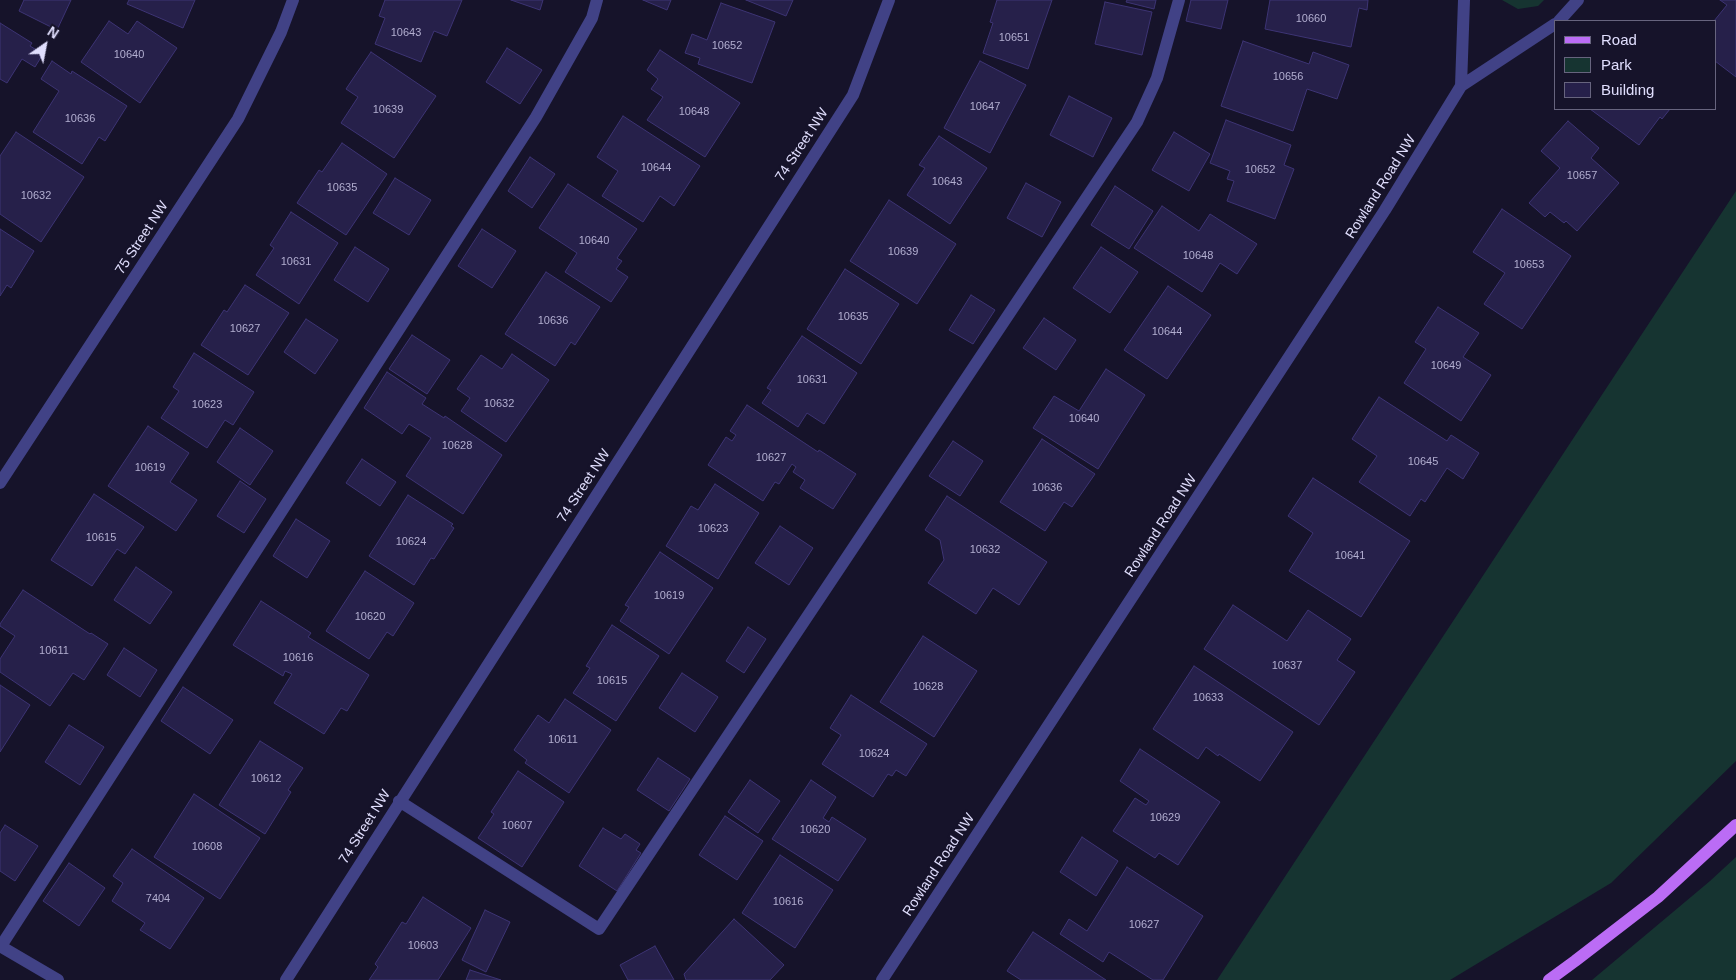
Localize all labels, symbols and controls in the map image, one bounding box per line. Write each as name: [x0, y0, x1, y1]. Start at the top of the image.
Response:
house number: 10660: [1296, 12, 1326, 26]
north arrow: [20, 20, 70, 70]
legend: [1554, 20, 1716, 110]
text: N: [45, 23, 62, 42]
house number: 10643: [391, 26, 421, 40]
house number: 10651: [999, 31, 1029, 45]
text: Road: [1601, 31, 1637, 48]
house number: 10652: [712, 39, 742, 53]
house number: 10640: [114, 48, 144, 62]
text: Park: [1601, 56, 1632, 73]
house number: 10656: [1273, 70, 1303, 84]
text: Building: [1601, 81, 1654, 98]
house number: 10647: [970, 100, 1000, 114]
house number: 10639: [373, 103, 403, 117]
house number: 10648: [679, 105, 709, 119]
street label: 74 Street NW: [772, 105, 832, 185]
house number: 10636: [65, 112, 95, 126]
street label: Rowland Road NW: [1342, 132, 1420, 242]
house number: 10644: [641, 161, 671, 175]
house number: 10652: [1245, 163, 1275, 177]
house number: 10657: [1567, 169, 1597, 183]
house number: 10643: [932, 175, 962, 189]
house number: 10635: [327, 181, 357, 195]
house number: 10632: [21, 189, 51, 203]
street label: 75 Street NW: [112, 198, 172, 278]
house number: 10640: [579, 234, 609, 248]
house number: 10639: [888, 245, 918, 259]
house number: 10648: [1183, 249, 1213, 263]
house number: 10631: [281, 255, 311, 269]
house number: 10653: [1514, 258, 1544, 272]
house number: 10635: [838, 310, 868, 324]
house number: 10636: [538, 314, 568, 328]
house number: 10627: [230, 322, 260, 336]
house number: 10644: [1152, 325, 1182, 339]
house number: 10649: [1431, 359, 1461, 373]
house number: 10631: [797, 373, 827, 387]
house number: 10632: [484, 397, 514, 411]
house number: 10623: [192, 398, 222, 412]
house number: 10640: [1069, 412, 1099, 426]
house number: 10628: [442, 439, 472, 453]
street label: 74 Street NW: [554, 446, 614, 526]
house number: 10627: [756, 451, 786, 465]
house number: 10645: [1408, 455, 1438, 469]
house number: 10619: [135, 461, 165, 475]
street label: Rowland Road NW: [1122, 472, 1200, 580]
house number: 10636: [1032, 481, 1062, 495]
house number: 10623: [698, 522, 728, 536]
house number: 10615: [86, 531, 116, 545]
house number: 10624: [396, 535, 426, 549]
house number: 10632: [970, 543, 1000, 557]
house number: 10641: [1335, 549, 1365, 563]
house number: 10619: [654, 589, 684, 603]
house number: 10620: [355, 610, 385, 624]
house number: 10611: [39, 644, 69, 658]
house number: 10616: [283, 651, 313, 665]
house number: 10637: [1272, 659, 1302, 673]
house number: 10615: [597, 674, 627, 688]
house number: 10628: [913, 680, 943, 694]
house number: 10633: [1193, 691, 1223, 705]
house number: 10611: [548, 733, 578, 747]
house number: 10624: [859, 747, 889, 761]
house number: 10612: [251, 772, 281, 786]
street label: 74 Street NW: [336, 787, 394, 867]
street label: Rowland Road NW: [900, 811, 978, 919]
house number: 10629: [1150, 811, 1180, 825]
house number: 10607: [502, 819, 532, 833]
house number: 10620: [800, 823, 830, 837]
house number: 10608: [192, 840, 222, 854]
house number: 7404: [146, 892, 170, 906]
house number: 10616: [773, 895, 803, 909]
house number: 10627: [1129, 918, 1159, 932]
house number: 10603: [408, 939, 438, 953]

